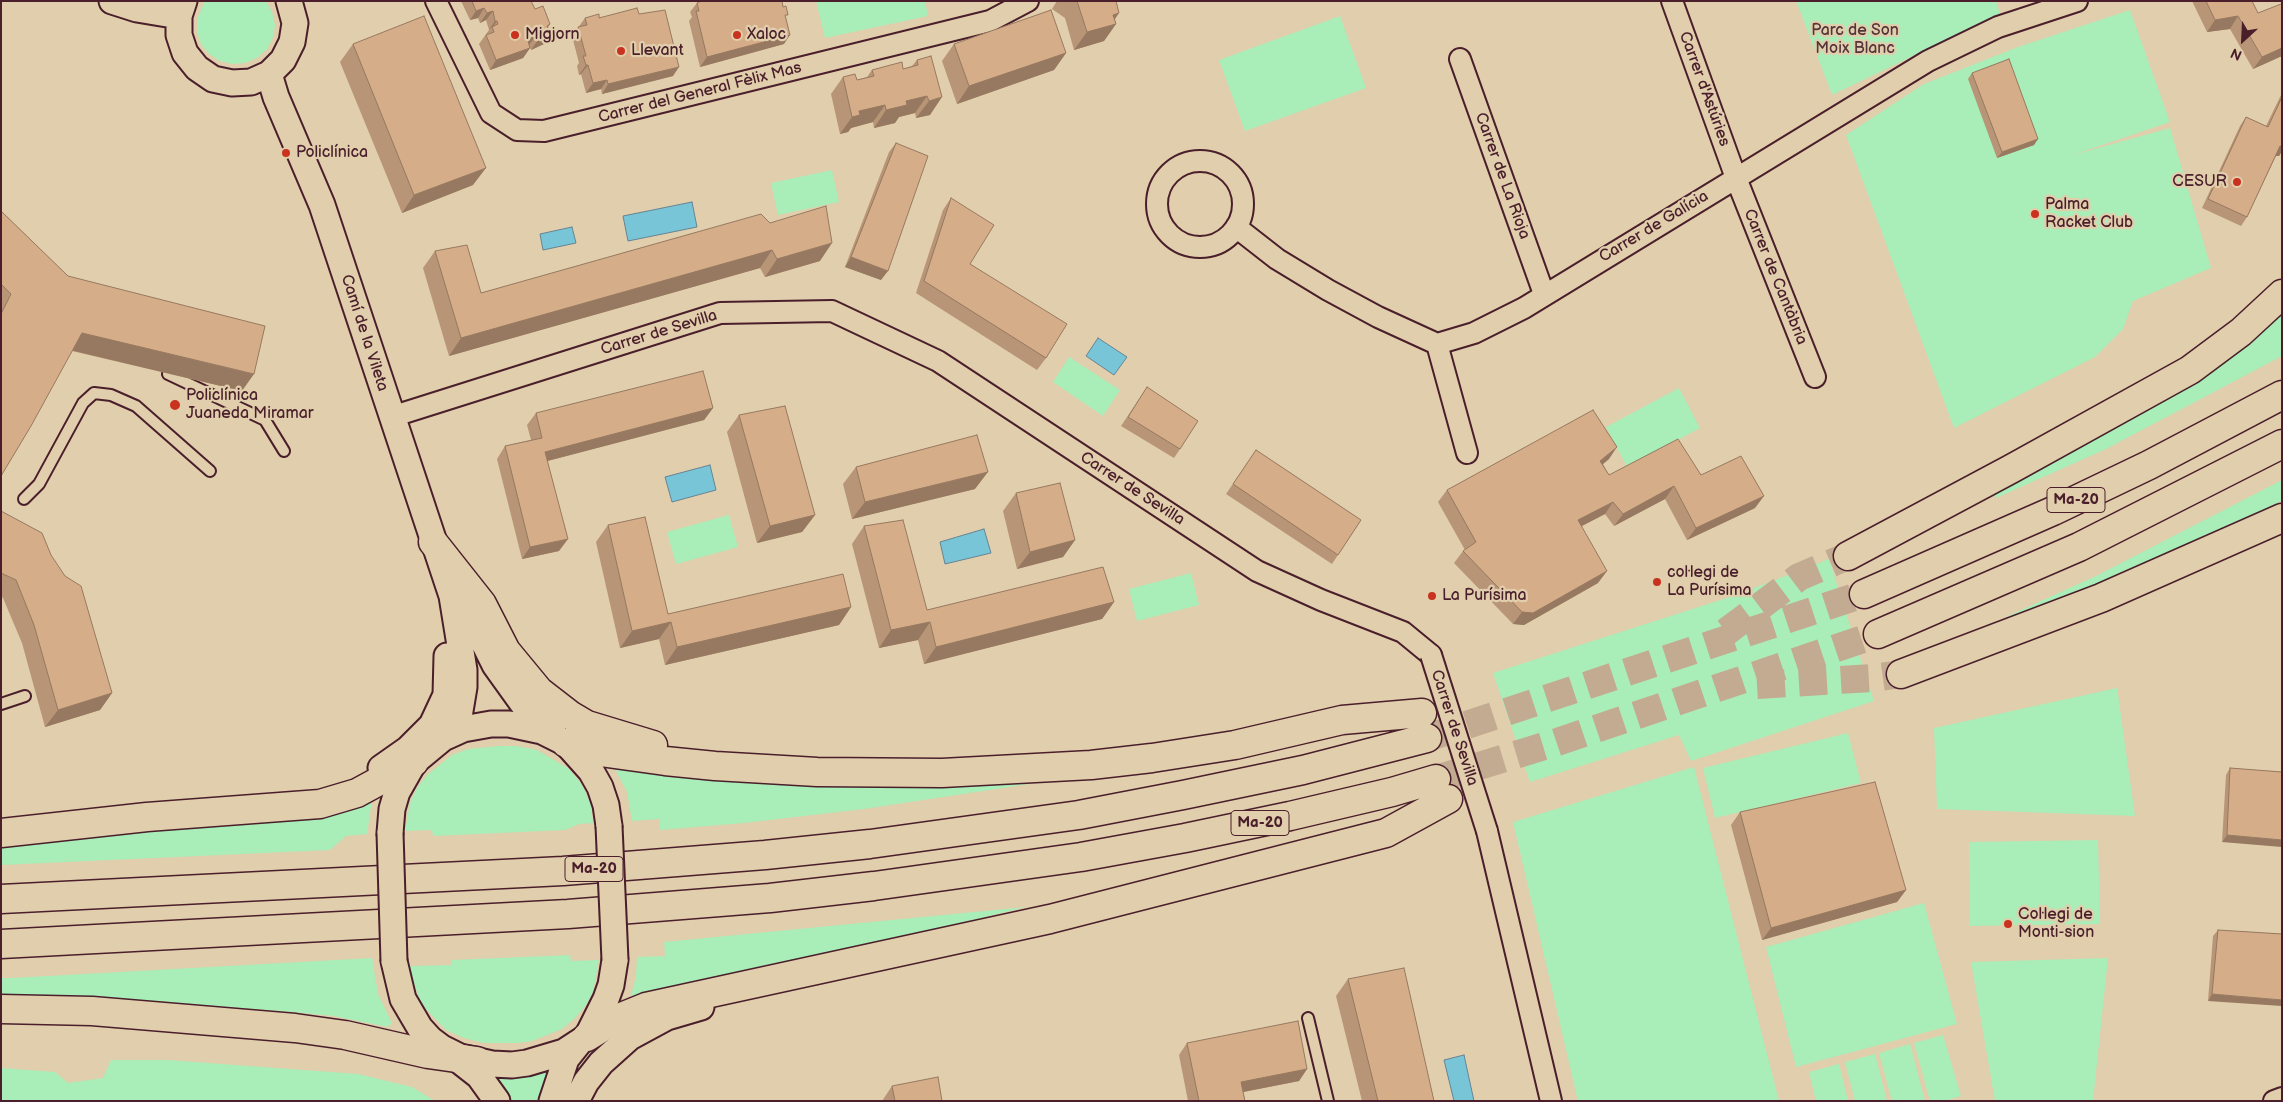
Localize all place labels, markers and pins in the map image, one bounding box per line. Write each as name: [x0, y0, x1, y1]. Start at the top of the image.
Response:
place label: Migjorn: [525, 25, 579, 45]
place label: Xaloc: [747, 25, 786, 45]
marker: Migjorn: [509, 29, 521, 41]
marker: Xaloc: [731, 29, 743, 41]
place label: Llevant: [631, 41, 684, 61]
marker: Llevant: [615, 45, 627, 57]
place label: Policlínica: [296, 143, 368, 163]
marker: Policlínica: [280, 147, 292, 159]
place label: CESUR: [2172, 172, 2227, 192]
marker: CESUR: [2231, 176, 2243, 188]
place label: Palma Racket Club: [2045, 195, 2133, 233]
marker: Palma Racket Club: [2029, 208, 2041, 220]
place label: Policlínica Juaneda Miramar: [186, 386, 313, 424]
marker: Policlínica Juaneda Miramar: [168, 398, 182, 412]
place label: col·legi de La Purísima: [1667, 563, 1752, 601]
marker: col·legi de La Purísima: [1651, 576, 1663, 588]
place label: La Purísima: [1442, 586, 1527, 606]
marker: La Purísima: [1426, 590, 1438, 602]
place label: Col·legi de Monti-sion: [2018, 905, 2094, 943]
marker: Col·legi de Monti-sion: [2002, 918, 2014, 930]

